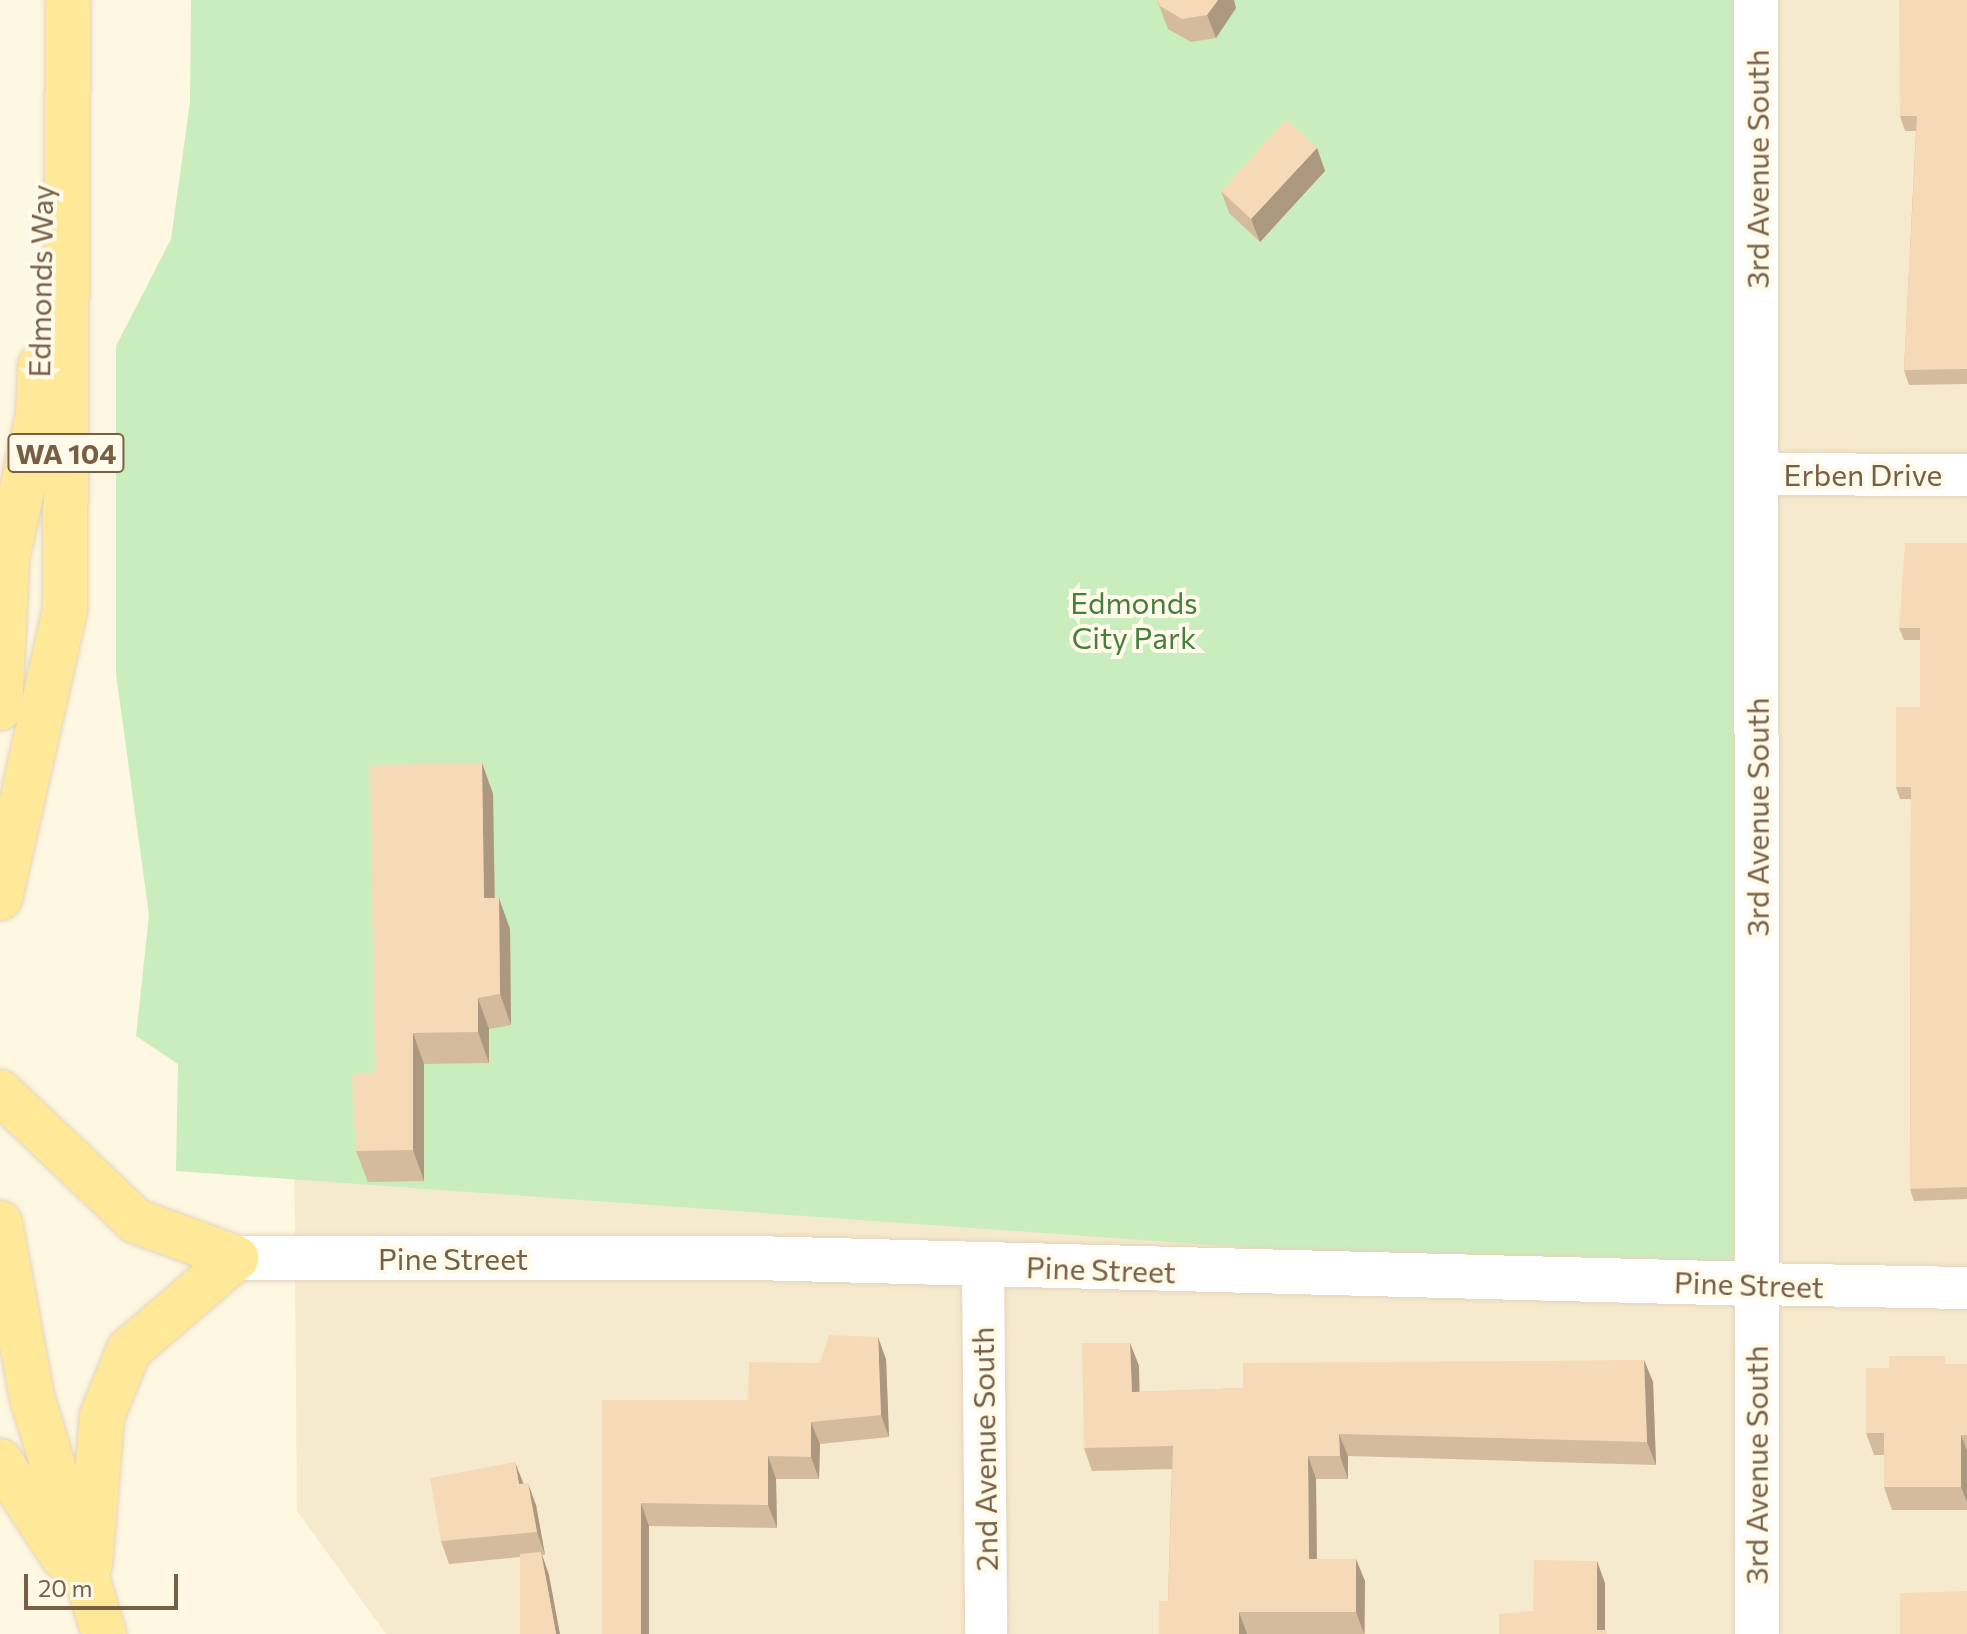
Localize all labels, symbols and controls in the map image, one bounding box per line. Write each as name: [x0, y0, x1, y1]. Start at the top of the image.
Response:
street label: 3rd Avenue South: [1739, 49, 1775, 289]
street label: Edmonds Way: [20, 184, 60, 378]
road number: WA 104: [6, 429, 126, 477]
street label: Erben Drive: [1784, 456, 1942, 492]
park label: Edmonds City Park: [1070, 584, 1198, 654]
street label: 3rd Avenue South: [1739, 697, 1775, 937]
street label: Pine Street: [378, 1240, 528, 1276]
street label: Pine Street: [1025, 1248, 1177, 1290]
street label: Pine Street: [1673, 1263, 1825, 1305]
street label: 2nd Avenue South: [964, 1326, 1004, 1572]
street label: 3rd Avenue South: [1738, 1345, 1774, 1585]
scale bar: [28, 1558, 182, 1608]
text: 20 m: [38, 1573, 92, 1602]

